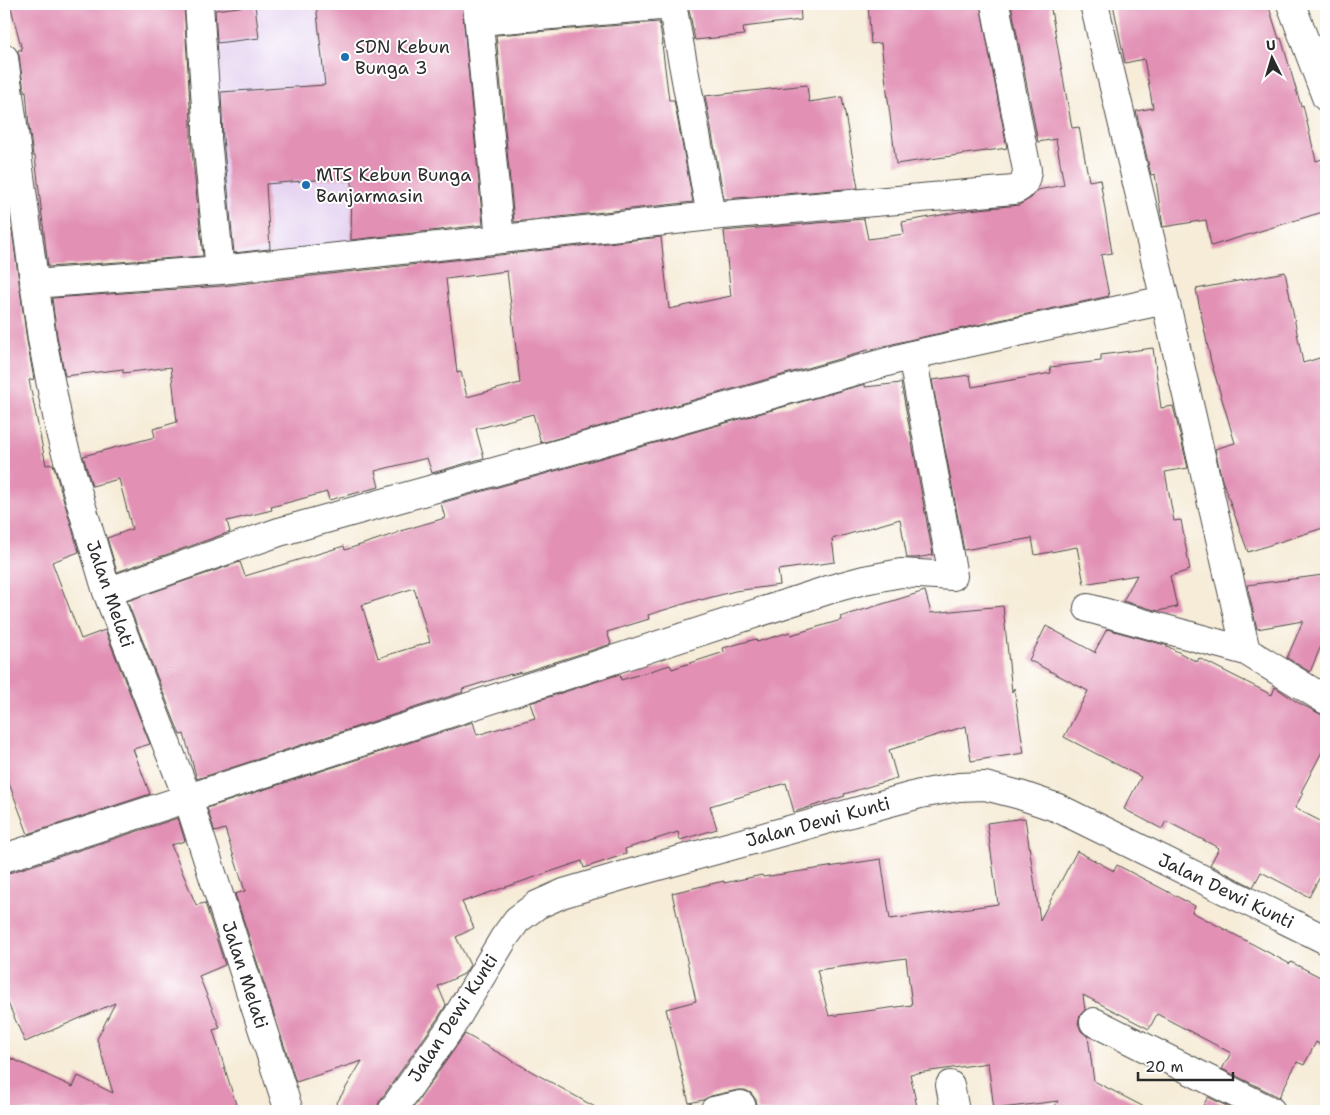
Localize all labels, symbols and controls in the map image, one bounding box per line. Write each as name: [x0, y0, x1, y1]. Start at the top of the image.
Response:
north arrow: [1248, 32, 1298, 82]
place label: SDN Kebun Bunga 3: [355, 35, 450, 80]
text: U: [1265, 36, 1276, 54]
marker: SDN Kebun Bunga 3: [339, 51, 351, 63]
place label: MTS Kebun Bunga Banjarmasin: [316, 163, 471, 208]
marker: MTS Kebun Bunga Banjarmasin: [300, 179, 312, 191]
street label: Jalan Melati: [80, 537, 140, 651]
street label: Jalan Dewi Kunti: [743, 791, 893, 853]
street label: Jalan Dewi Kunti: [1154, 848, 1298, 934]
street label: Jalan Melati: [216, 918, 274, 1032]
street label: Jalan Dewi Kunti: [403, 949, 503, 1087]
scale bar: [1138, 1050, 1232, 1082]
text: 20 m: [1145, 1057, 1184, 1077]

